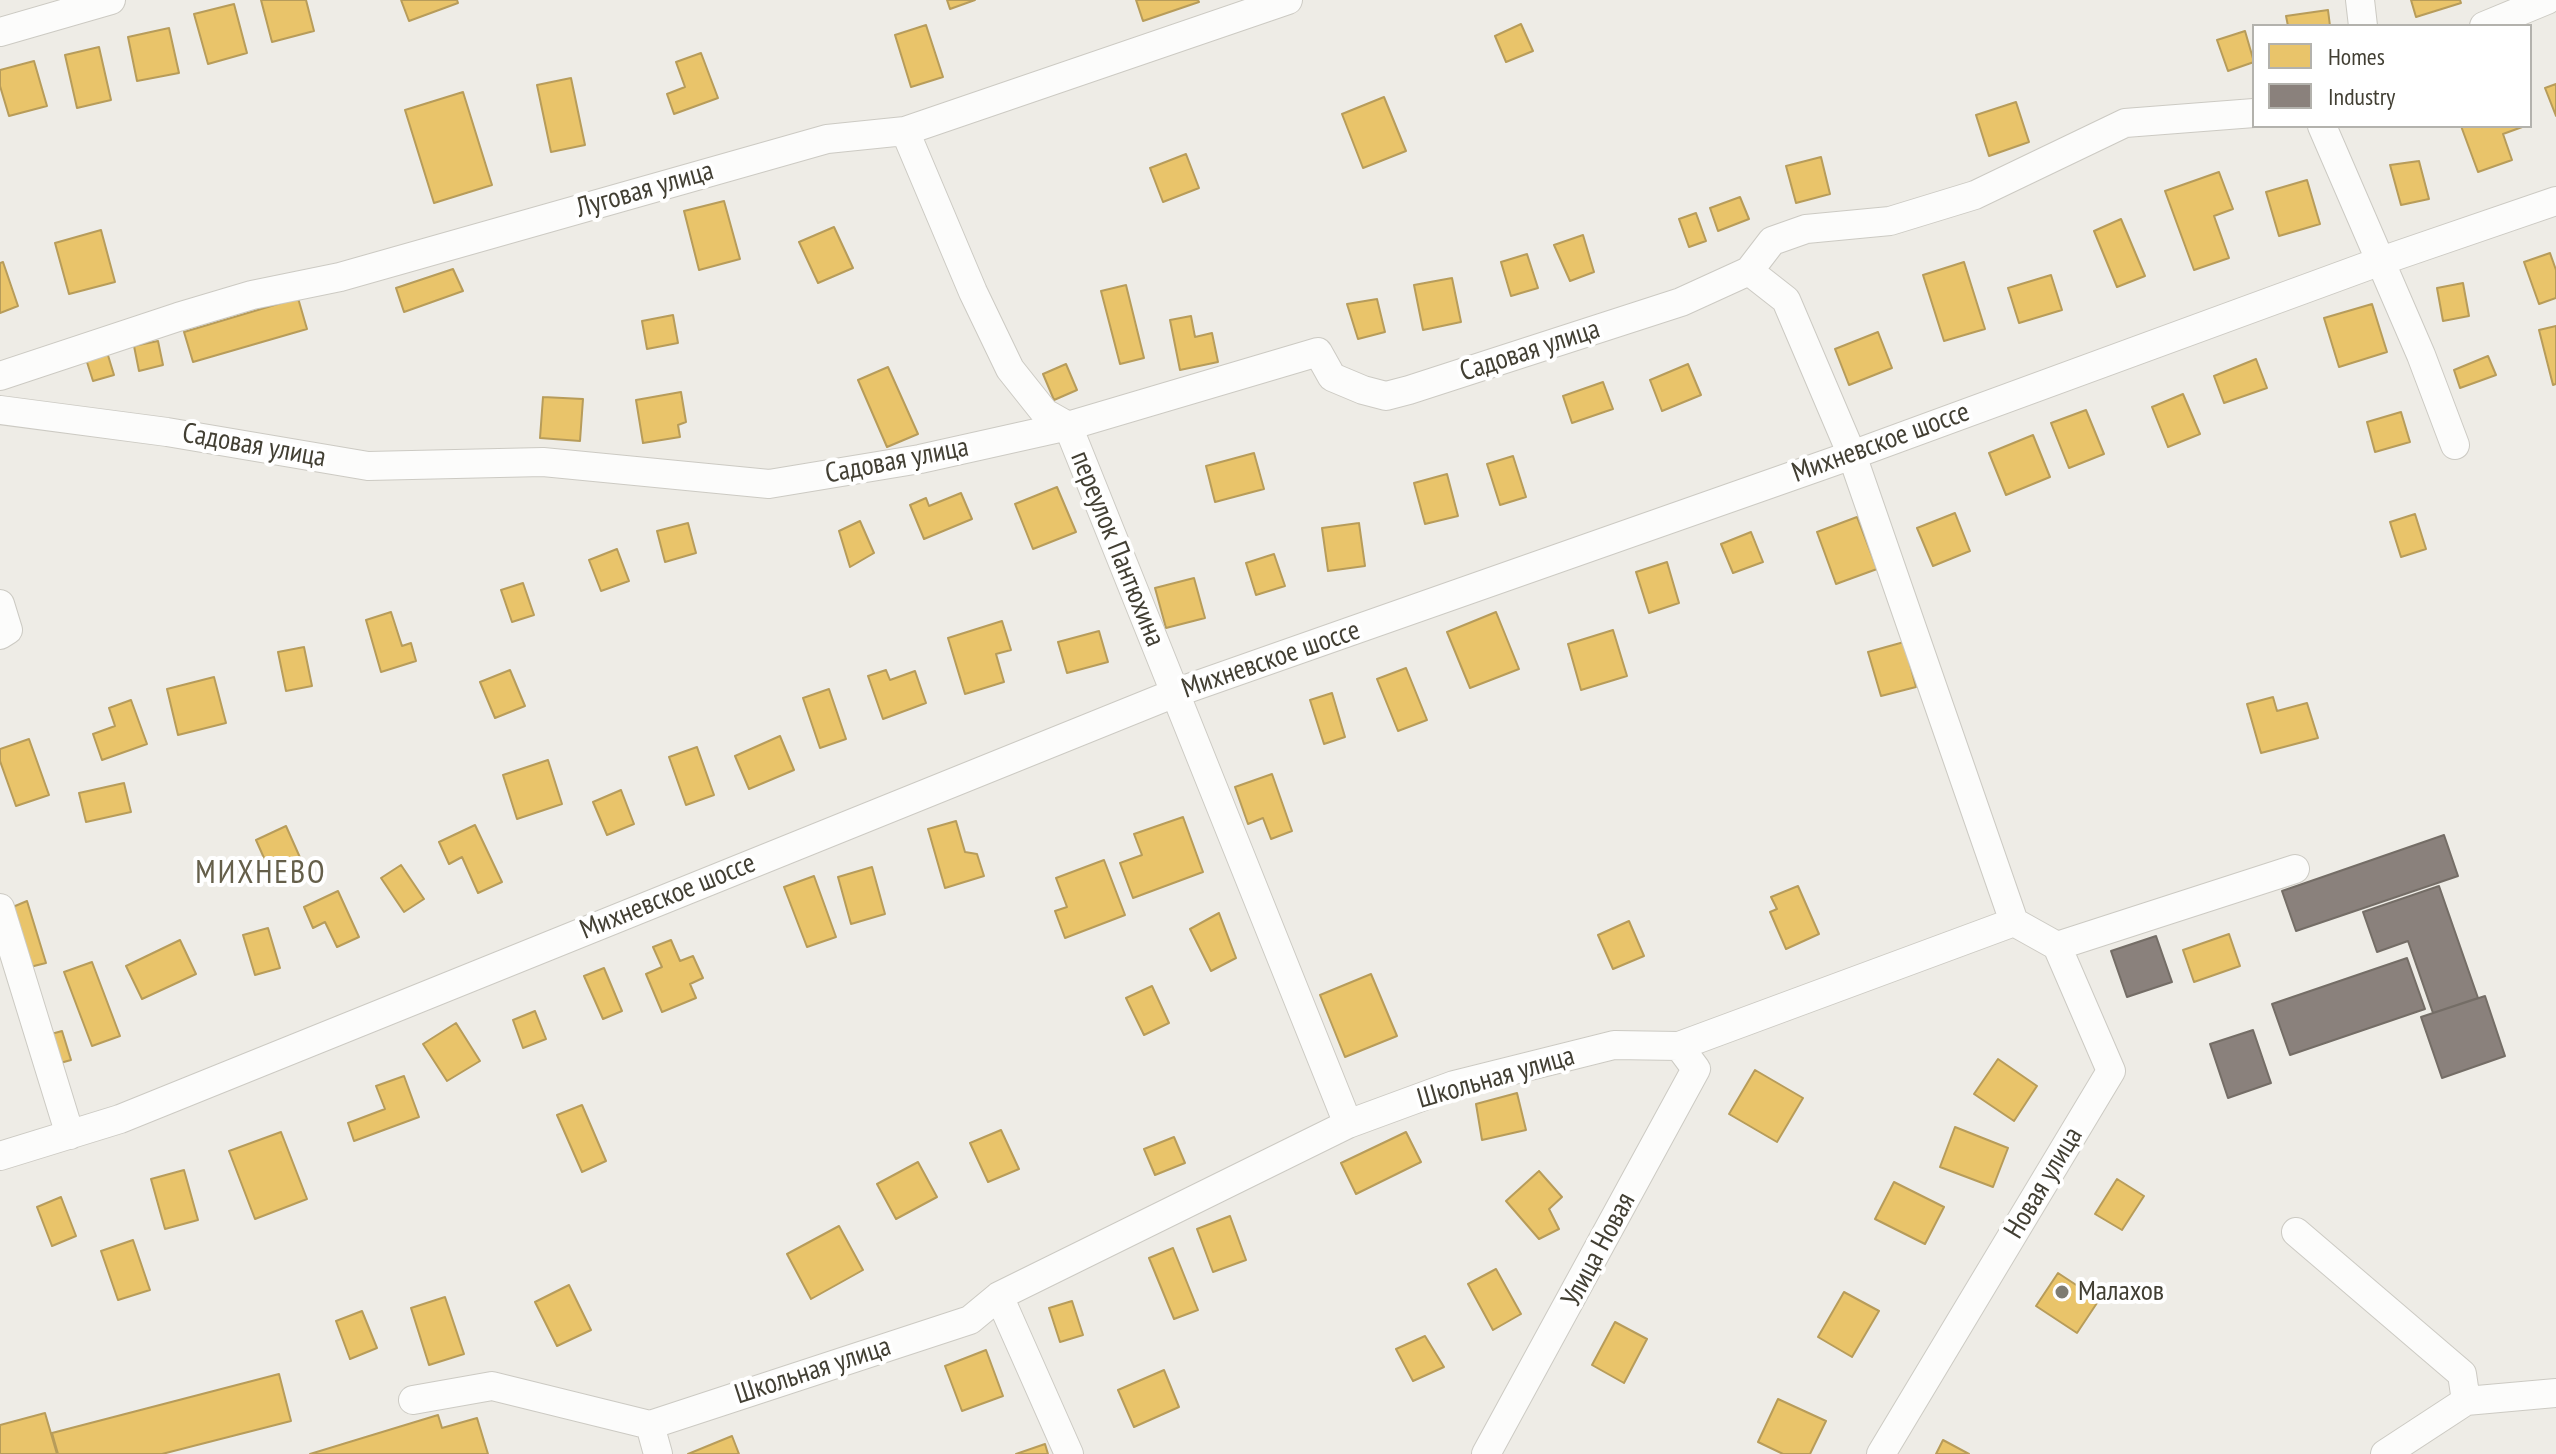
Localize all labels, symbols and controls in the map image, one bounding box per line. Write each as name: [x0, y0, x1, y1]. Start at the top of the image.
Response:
legend: [2252, 24, 2532, 128]
text: Homes: [2328, 41, 2385, 72]
text: Industry: [2328, 81, 2395, 112]
street label: Луговая улица: [572, 154, 718, 226]
street label: Садовая улица: [1456, 313, 1604, 389]
street label: Михневское шоссе: [1788, 395, 1974, 491]
street label: Садовая улица: [180, 417, 328, 475]
street label: Садовая улица: [823, 431, 971, 491]
street label: переулок Пантюхина: [1063, 447, 1171, 651]
street label: Михневское шоссе: [1178, 614, 1364, 706]
street label: Михневское шоссе: [575, 847, 761, 947]
district label: МИХНЕВО: [195, 855, 327, 893]
street label: Школьная улица: [1414, 1040, 1578, 1116]
street label: Новая улица: [1998, 1121, 2090, 1245]
street label: Улица Новая: [1555, 1187, 1643, 1313]
place label: Малахов: [2078, 1275, 2164, 1309]
marker: Малахов: [2053, 1283, 2071, 1301]
street label: Школьная улица: [731, 1330, 895, 1412]

